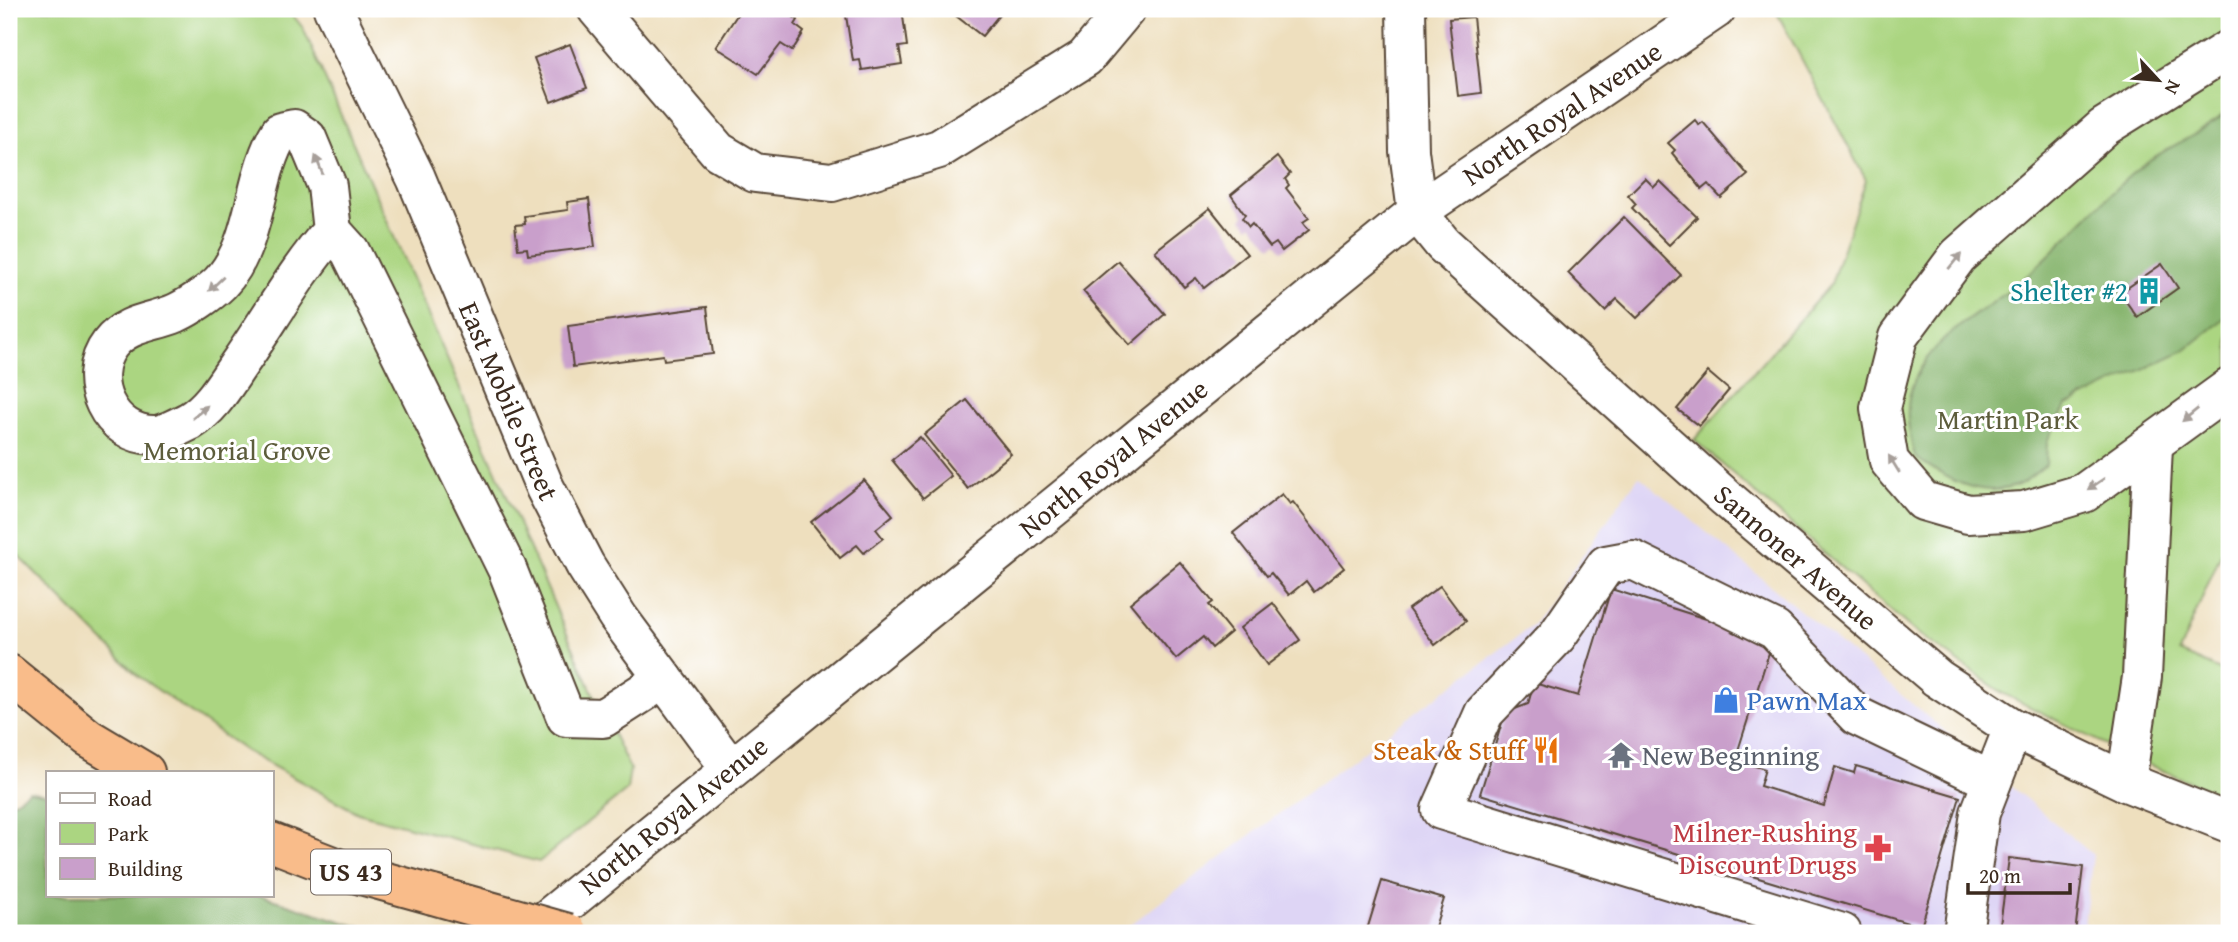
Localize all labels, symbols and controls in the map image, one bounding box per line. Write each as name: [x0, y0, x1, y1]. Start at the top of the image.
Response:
street label: North Royal Avenue: [1454, 30, 1670, 195]
north arrow: [2122, 46, 2192, 116]
text: N: [2158, 76, 2189, 100]
one-way arrow: [313, 154, 324, 175]
one-way arrow: [1947, 252, 1963, 270]
place label: Shelter #2: [2010, 270, 2128, 311]
one-way arrow: [207, 275, 224, 292]
building icon: Shelter #2: [2134, 276, 2164, 306]
street label: East Mobile Street: [449, 295, 570, 507]
street label: North Royal Avenue: [1009, 368, 1216, 547]
park label: Martin Park: [1937, 398, 2079, 439]
one-way arrow: [191, 405, 208, 420]
one-way arrow: [2181, 408, 2199, 423]
park label: Memorial Grove: [143, 429, 331, 470]
one-way arrow: [1888, 454, 1901, 474]
street label: Sannoner Avenue: [1705, 474, 1887, 639]
one-way arrow: [2087, 477, 2106, 490]
place label: Pawn Max: [1747, 679, 1868, 720]
shop icon: Pawn Max: [1711, 685, 1741, 715]
street label: North Royal Avenue: [569, 725, 776, 904]
place label: Steak & Stuff: [1373, 729, 1528, 770]
place label: New Beginning: [1642, 734, 1819, 775]
restaurant icon: Steak & Stuff: [1531, 735, 1561, 765]
temple icon: New Beginning: [1606, 740, 1636, 770]
legend: [46, 771, 273, 897]
text: Road: [108, 783, 153, 814]
place label: Milner-Rushing Discount Drugs: [1673, 811, 1857, 884]
text: Park: [108, 818, 149, 849]
pharmacy icon: Milner-Rushing Discount Drugs: [1863, 833, 1893, 863]
road number: US 43: [311, 850, 391, 894]
scale bar: [1968, 851, 2070, 895]
text: Building: [108, 853, 183, 884]
text: 20 m: [1979, 860, 2021, 891]

